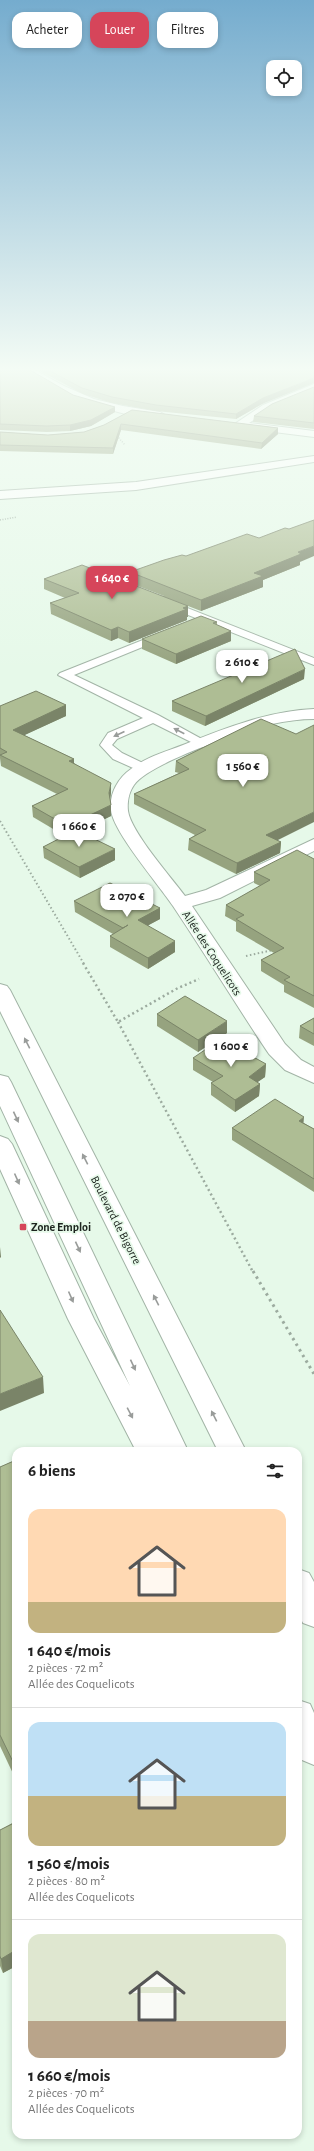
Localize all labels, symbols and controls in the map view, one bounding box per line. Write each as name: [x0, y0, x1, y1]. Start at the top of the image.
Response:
chip: Acheter: [12, 12, 82, 48]
chip: Louer: [90, 12, 149, 48]
chip: Filtres: [157, 12, 218, 48]
map controls: [266, 60, 302, 96]
button: locate: [266, 60, 302, 96]
pin: 1 640 €: [75, 566, 149, 600]
text: 1 640 €: [95, 572, 129, 585]
pin: 2 610 €: [205, 650, 279, 684]
text: 2 610 €: [225, 656, 259, 669]
one-way arrow: [173, 728, 185, 734]
one-way arrow: [113, 731, 124, 737]
pin: 1 560 €: [206, 754, 280, 788]
text: 1 560 €: [226, 760, 260, 773]
pin: 1 660 €: [42, 814, 116, 848]
text: 1 660 €: [62, 820, 96, 833]
pin: 2 070 €: [90, 884, 164, 918]
text: 2 070 €: [109, 890, 145, 903]
street label: Allée des Coquelicots: [180, 908, 244, 998]
pin: 1 600 €: [194, 1034, 268, 1068]
one-way arrow: [24, 1037, 30, 1048]
text: 1 600 €: [214, 1040, 248, 1053]
one-way arrow: [13, 1111, 20, 1123]
one-way arrow: [82, 1153, 89, 1164]
one-way arrow: [14, 1173, 20, 1185]
street label: Boulevard de Bigorre: [89, 1174, 143, 1266]
place label: Zone Emploi: [31, 1221, 91, 1233]
marker: Zone Emploi: [18, 1222, 28, 1232]
one-way arrow: [75, 1242, 81, 1253]
one-way arrow: [68, 1292, 74, 1303]
one-way arrow: [153, 1294, 159, 1306]
one-way arrow: [130, 1359, 136, 1370]
one-way arrow: [127, 1407, 134, 1419]
one-way arrow: [211, 1410, 218, 1422]
icon: filters: [264, 1460, 286, 1482]
text: 6 biens: [28, 1462, 76, 1479]
icon: home: [121, 1535, 193, 1607]
text: 1 640 €/mois: [28, 1642, 111, 1659]
text: 2 pièces · 72 m²: [28, 1662, 103, 1675]
text: Allée des Coquelicots: [28, 1678, 135, 1691]
icon: home: [121, 1748, 193, 1820]
text: 1 560 €/mois: [28, 1855, 110, 1872]
text: 2 pièces · 80 m²: [28, 1875, 105, 1888]
text: Allée des Coquelicots: [28, 1891, 135, 1904]
icon: home: [121, 1960, 193, 2032]
text: 1 660 €/mois: [28, 2067, 110, 2084]
text: 2 pièces · 70 m²: [28, 2087, 104, 2100]
text: Allée des Coquelicots: [28, 2103, 135, 2116]

